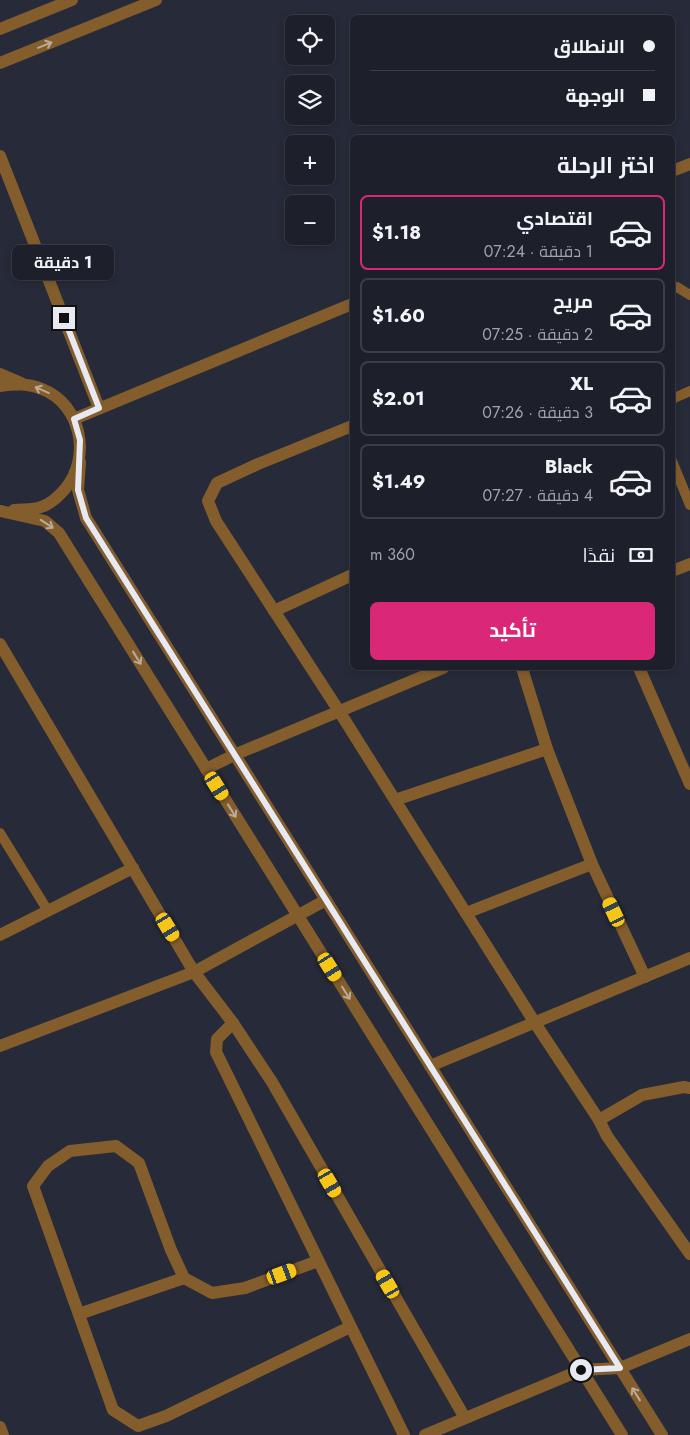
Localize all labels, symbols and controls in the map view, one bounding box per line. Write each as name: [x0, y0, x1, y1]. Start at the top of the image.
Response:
map controls: [285, 15, 335, 245]
button: locate: [285, 15, 335, 65]
text: الانطلاق: [554, 33, 625, 60]
one-way arrow: [37, 39, 52, 49]
button: layers: [285, 75, 335, 125]
text: الوجهة: [565, 82, 625, 109]
button: +: [285, 135, 335, 185]
text: اختر الرحلة: [557, 149, 655, 181]
button: −: [285, 195, 335, 245]
text: اقتصادي: [517, 205, 593, 232]
icon: car: [608, 210, 653, 255]
text: $1.18: [372, 219, 421, 246]
text: 1 دقيقة · 07:24: [484, 240, 593, 263]
callout: 1 دقيقة: [13, 246, 115, 280]
text: 1 دقيقة: [34, 251, 92, 274]
text: مريح: [553, 288, 593, 315]
icon: car: [608, 293, 653, 338]
text: $1.60: [372, 302, 425, 329]
route end: [53, 307, 75, 329]
text: 2 دقيقة · 07:25: [482, 323, 593, 346]
text: XL: [570, 370, 593, 397]
icon: car: [608, 376, 653, 421]
one-way arrow: [35, 385, 50, 395]
text: $2.01: [372, 385, 425, 412]
text: 3 دقيقة · 07:26: [482, 401, 593, 424]
text: Black: [545, 453, 593, 480]
icon: car: [608, 459, 653, 504]
text: $1.49: [372, 468, 426, 495]
text: 4 دقيقة · 07:27: [483, 484, 593, 507]
one-way arrow: [40, 519, 54, 530]
icon: cash: [627, 541, 655, 569]
text: نقدًا: [583, 542, 615, 569]
text: 360 m: [370, 543, 415, 566]
button: تأكيد: [370, 602, 655, 660]
one-way arrow: [133, 651, 143, 665]
car: [202, 769, 231, 803]
one-way arrow: [227, 804, 238, 818]
car: [600, 895, 627, 929]
car: [153, 910, 182, 944]
car: [315, 950, 344, 984]
one-way arrow: [342, 986, 352, 1000]
car: [316, 1166, 343, 1200]
car: [265, 1262, 298, 1286]
car: [374, 1267, 401, 1301]
route start: [570, 1359, 592, 1381]
one-way arrow: [631, 1387, 641, 1401]

